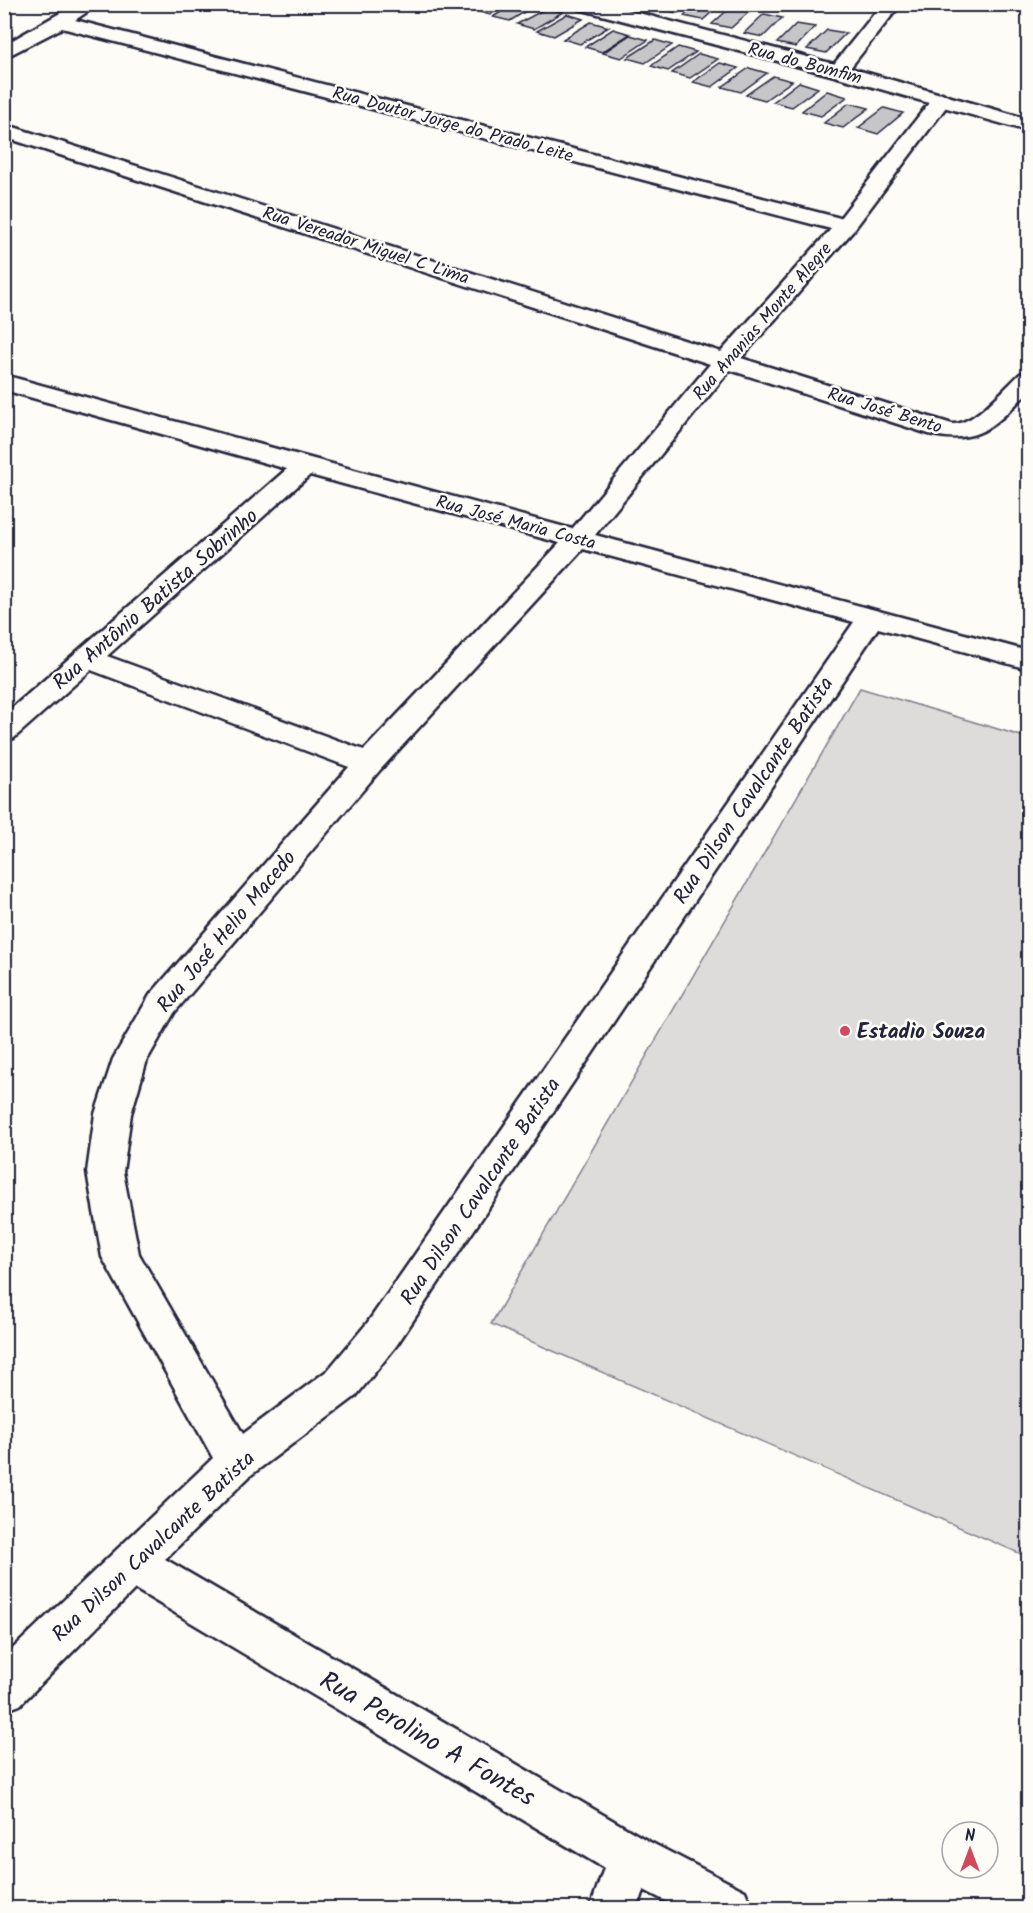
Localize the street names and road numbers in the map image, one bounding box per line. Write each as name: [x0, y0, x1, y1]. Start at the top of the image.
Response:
street label: Rua do Bomfim: [744, 35, 865, 94]
street label: Rua Doutor Jorge do Prado Leite: [329, 79, 576, 172]
street label: Rua Vereador Miguel C Lima: [259, 199, 473, 294]
street label: Rua Ananias Monte Alegre: [686, 237, 840, 407]
street label: Rua José Bento: [824, 380, 945, 443]
street label: Rua José Maria Costa: [432, 488, 599, 559]
street label: Rua Antônio Batista Sobrinho: [46, 501, 266, 699]
street label: Rua Dilson Cavalcante Batista: [666, 670, 843, 911]
street label: Rua José Helio Macedo: [149, 843, 305, 1020]
street label: Rua Dilson Cavalcante Batista: [393, 1071, 570, 1312]
street label: Rua Dilson Cavalcante Batista: [45, 1444, 263, 1651]
street label: Rua Perolino A Fontes: [311, 1661, 543, 1819]

